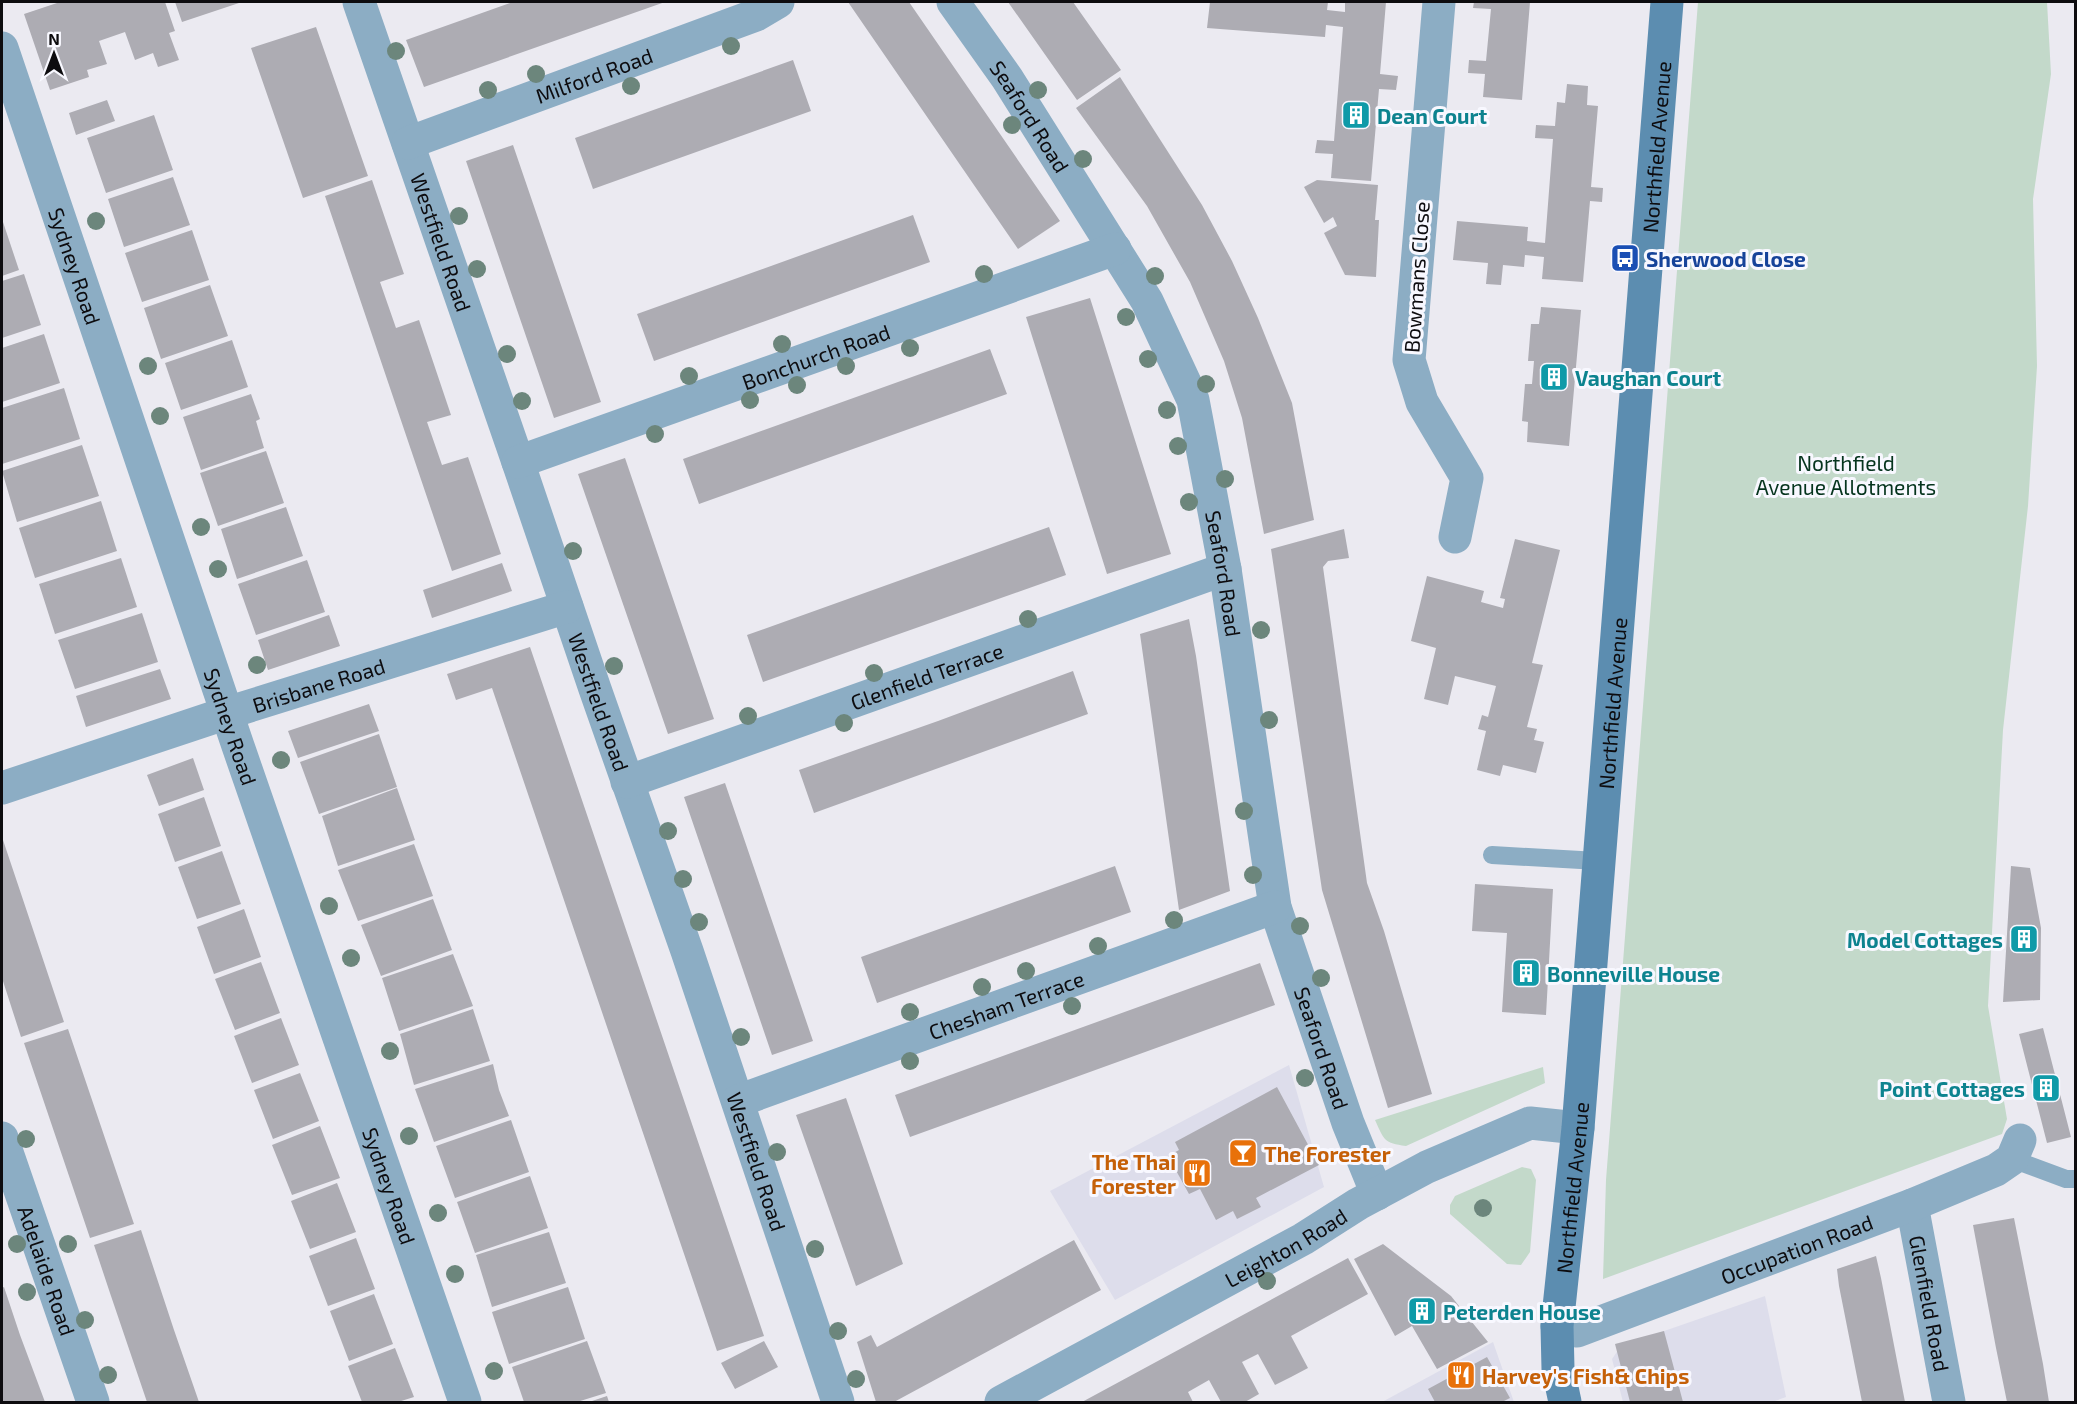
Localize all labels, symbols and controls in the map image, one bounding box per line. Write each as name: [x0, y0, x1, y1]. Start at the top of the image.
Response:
north arrow: [24, 24, 84, 84]
text: N: [48, 29, 60, 48]
street label: Milford Road: [532, 42, 656, 108]
street label: Seaford Road: [986, 55, 1075, 177]
street label: Northfield Avenue: [1636, 60, 1675, 234]
building icon: Dean Court: [1340, 99, 1372, 131]
place label: Dean Court: [1377, 103, 1487, 128]
street label: Westfield Road: [406, 170, 477, 315]
street label: Bowmans Close: [1398, 200, 1434, 354]
street label: Sydney Road: [44, 204, 107, 328]
bus stop icon: Sherwood Close: [1609, 242, 1641, 274]
place label: Sherwood Close: [1646, 246, 1806, 271]
street label: Bonchurch Road: [738, 318, 893, 394]
building icon: Vaughan Court: [1538, 361, 1570, 393]
place label: Vaughan Court: [1575, 365, 1721, 390]
park label: Northfield Avenue Allotments: [1756, 450, 1936, 499]
street label: Seaford Road: [1202, 508, 1247, 638]
street label: Northfield Avenue: [1592, 616, 1631, 790]
street label: Westfield Road: [564, 629, 635, 774]
street label: Glenfield Terrace: [847, 637, 1006, 714]
street label: Brisbane Road: [249, 652, 388, 717]
street label: Sydney Road: [200, 665, 263, 788]
building icon: Model Cottages: [2008, 923, 2040, 955]
place label: Model Cottages: [1847, 927, 2003, 952]
building icon: Bonneville House: [1510, 957, 1542, 989]
place label: Bonneville House: [1547, 961, 1720, 986]
street label: Chesham Terrace: [925, 965, 1087, 1044]
street label: Seaford Road: [1290, 983, 1355, 1112]
building icon: Point Cottages: [2030, 1072, 2062, 1104]
place label: Point Cottages: [1879, 1076, 2025, 1101]
street label: Westfield Road: [723, 1089, 792, 1234]
street label: Northfield Avenue: [1550, 1101, 1593, 1275]
street label: Sydney Road: [358, 1124, 422, 1247]
bar icon: The Forester: [1227, 1137, 1259, 1169]
place label: The Forester: [1264, 1141, 1391, 1166]
place label: The Thai Forester: [1091, 1149, 1176, 1198]
restaurant icon: The Thai Forester: [1181, 1157, 1213, 1189]
street label: Adelaide Road: [14, 1202, 82, 1339]
street label: Leighton Road: [1220, 1202, 1351, 1292]
street label: Occupation Road: [1717, 1209, 1876, 1288]
street label: Glenfield Road: [1905, 1233, 1956, 1374]
building icon: Peterden House: [1406, 1295, 1438, 1327]
place label: Peterden House: [1443, 1299, 1601, 1324]
restaurant icon: Harvey's Fish& Chips: [1445, 1359, 1477, 1391]
place label: Harvey's Fish& Chips: [1482, 1363, 1689, 1389]

